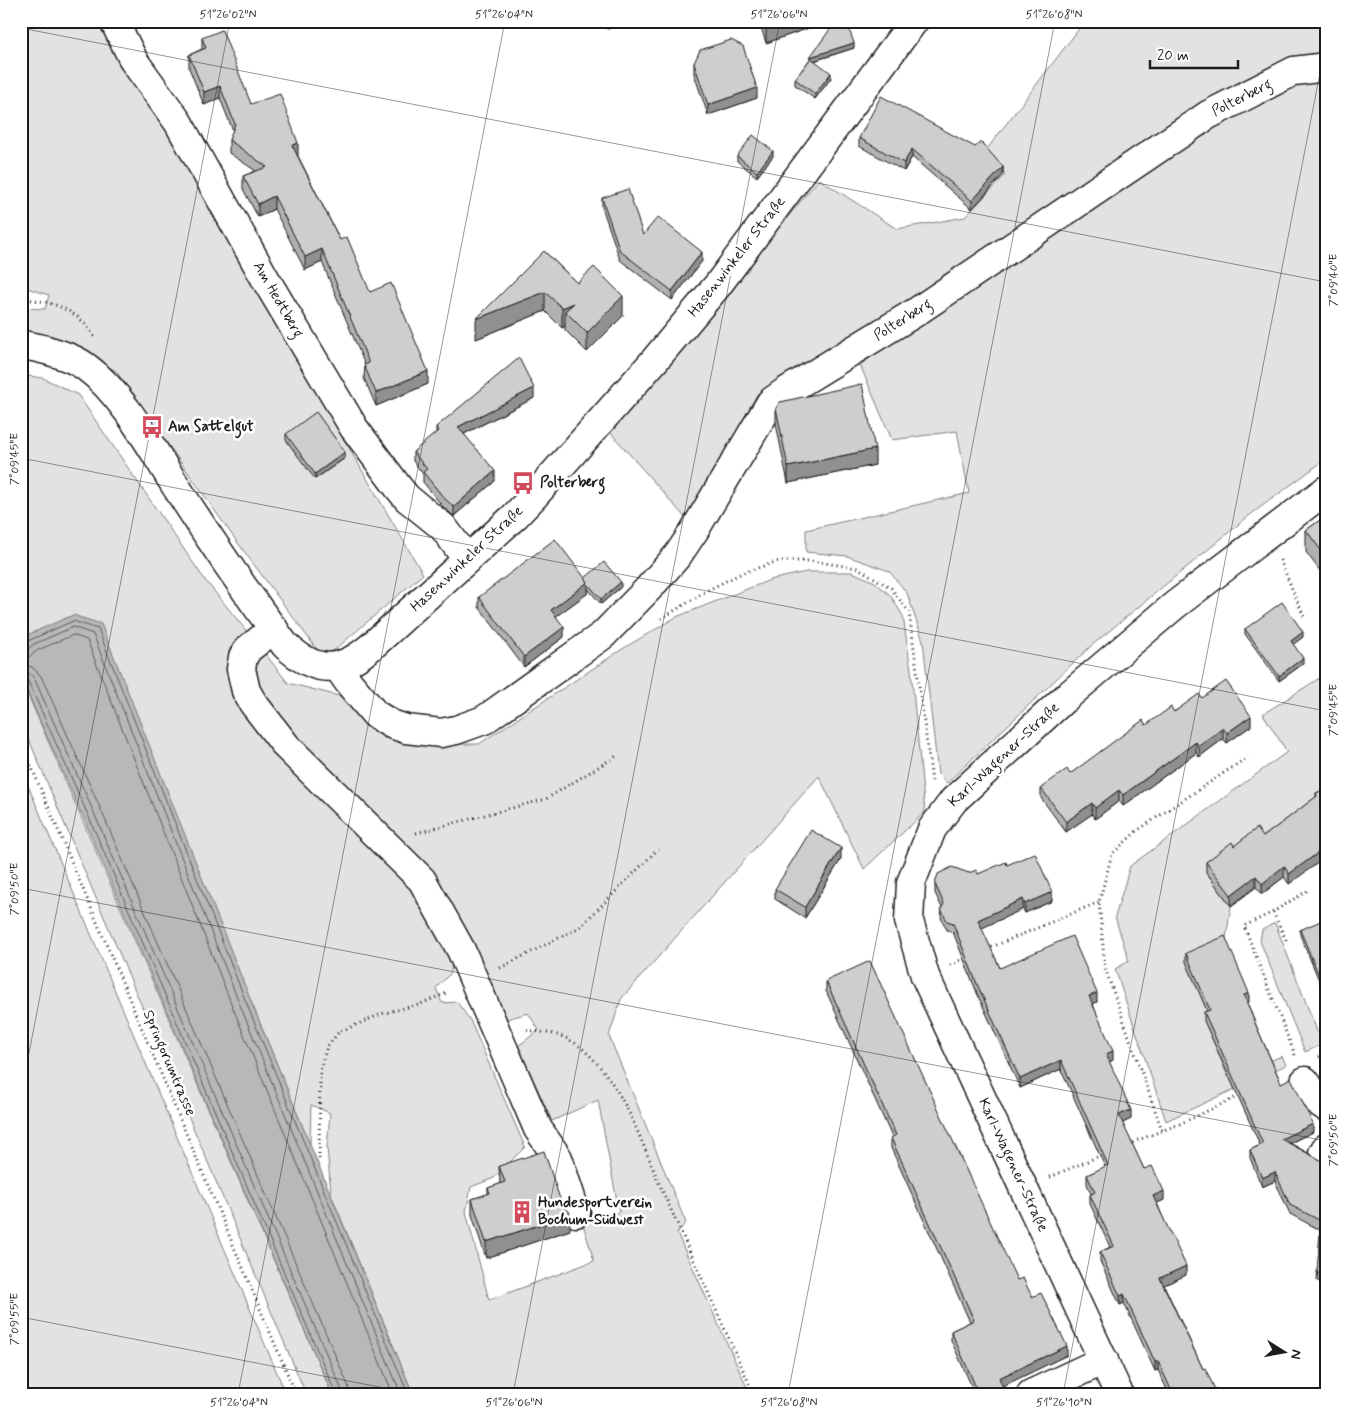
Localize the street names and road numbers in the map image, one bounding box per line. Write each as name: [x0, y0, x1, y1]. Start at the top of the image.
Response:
street label: Polterberg: [1208, 74, 1276, 123]
street label: Hasenwinkeler Straße: [684, 193, 790, 321]
street label: Am Hedtberg: [247, 258, 308, 342]
street label: Polterberg: [870, 294, 936, 347]
street label: Hasenwinkeler Straße: [406, 501, 528, 617]
street label: Karl-Wagener-Straße: [944, 698, 1065, 813]
street label: Springorumtrasse: [137, 1007, 200, 1120]
street label: Karl-Wagener-Straße: [972, 1095, 1053, 1236]

